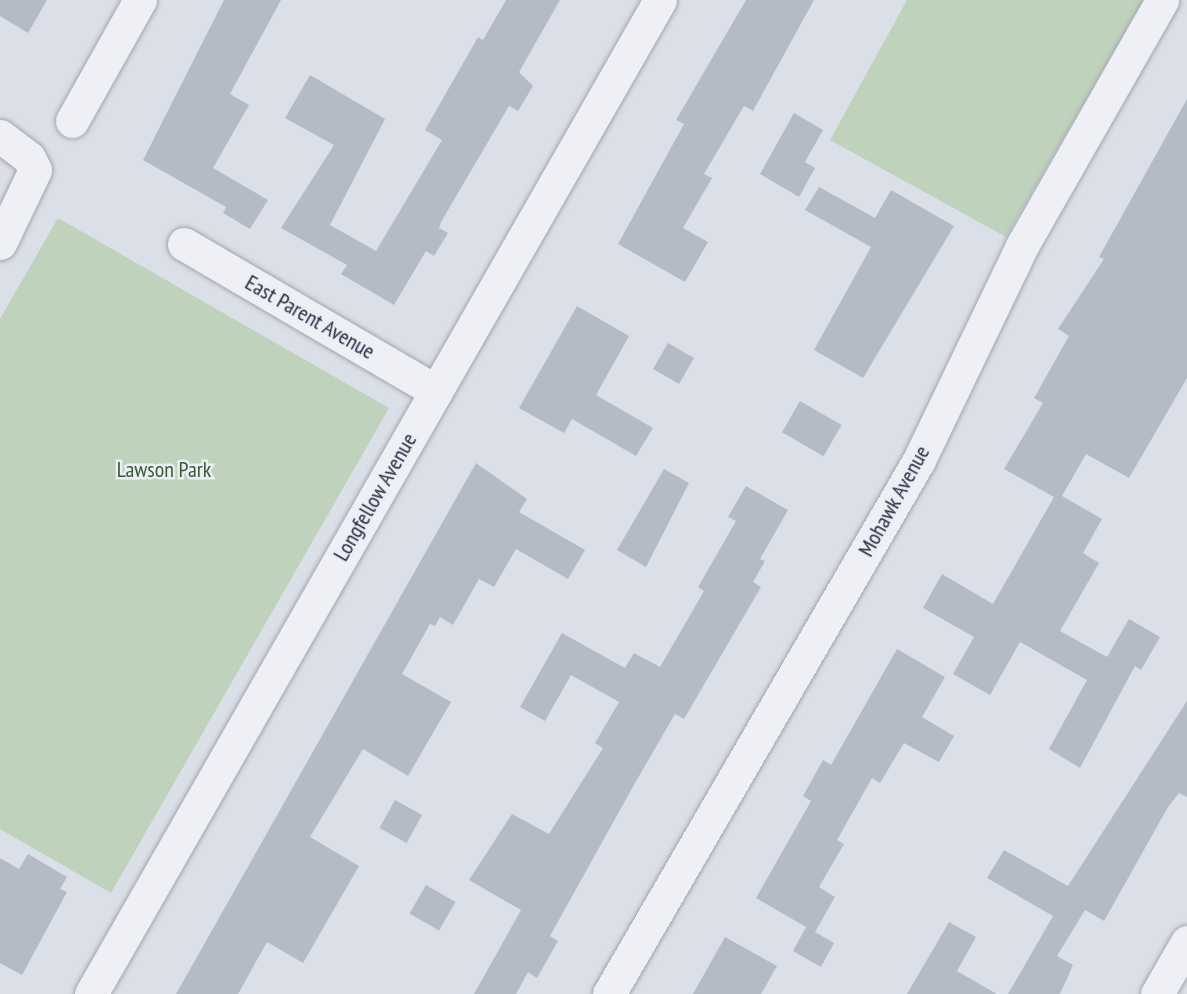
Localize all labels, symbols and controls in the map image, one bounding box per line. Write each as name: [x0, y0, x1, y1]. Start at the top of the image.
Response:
street label: East Parent Avenue: [240, 269, 380, 365]
street label: Longfellow Avenue: [328, 428, 422, 566]
street label: Mohawk Avenue: [852, 440, 936, 562]
park label: Lawson Park: [117, 457, 211, 483]

